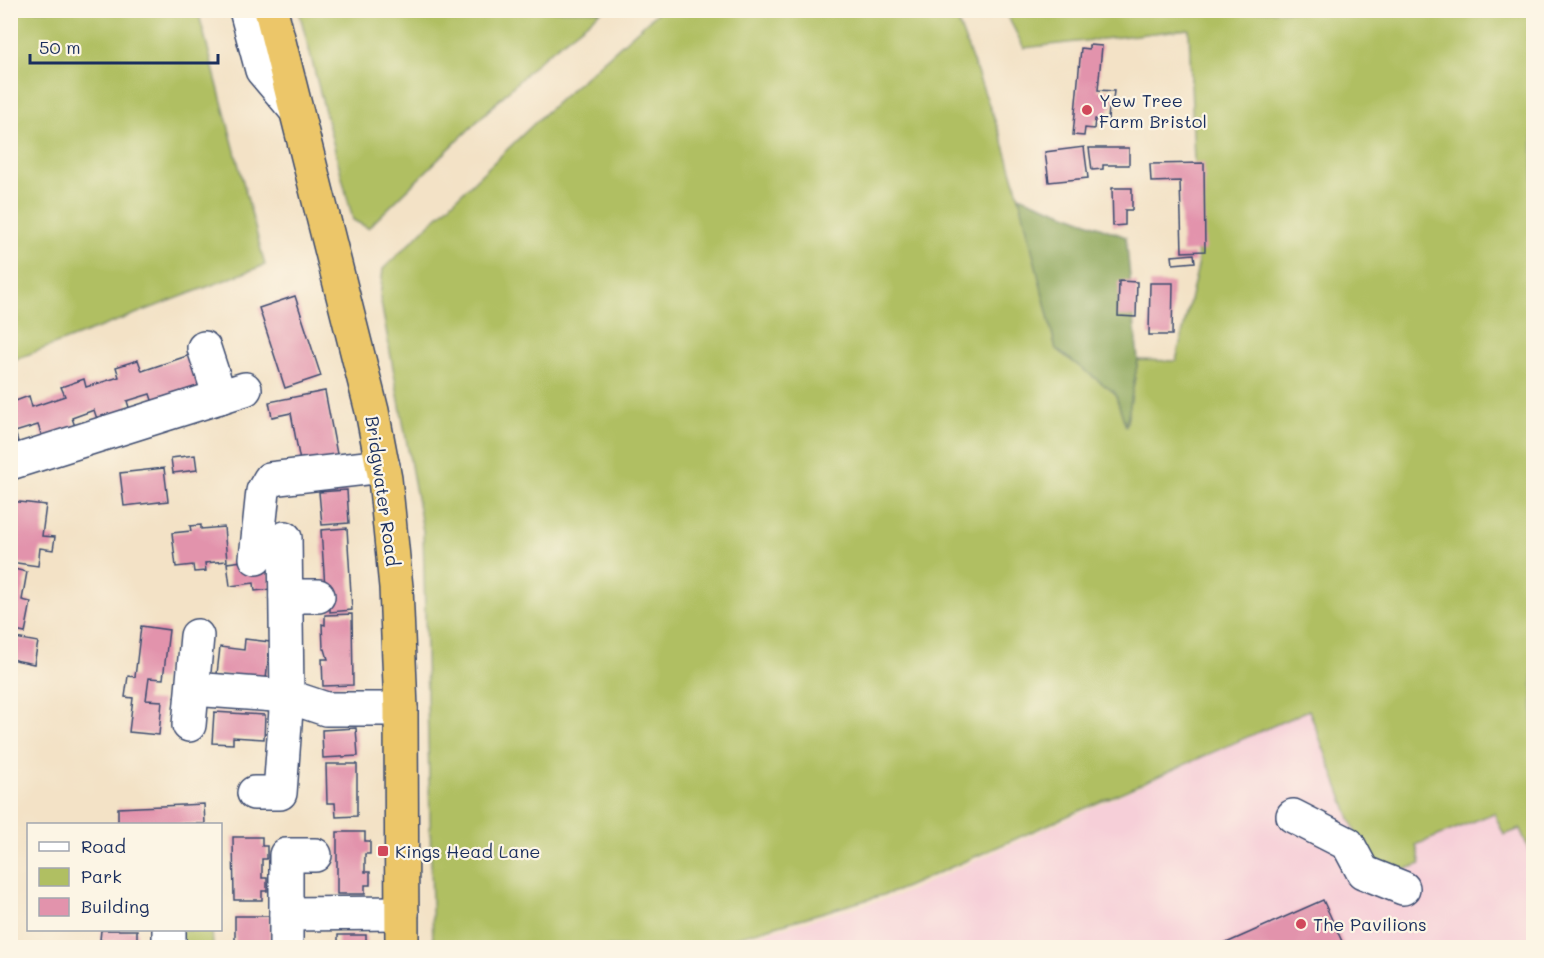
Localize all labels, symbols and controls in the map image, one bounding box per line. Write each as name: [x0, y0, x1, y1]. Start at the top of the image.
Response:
scale bar: [30, 27, 218, 65]
text: 50 m: [39, 35, 81, 59]
place label: Yew Tree Farm Bristol: [1099, 88, 1207, 133]
marker: Yew Tree Farm Bristol: [1080, 103, 1094, 117]
street label: Bridgwater Road: [361, 414, 405, 568]
legend: [27, 823, 222, 931]
text: Road: [81, 834, 126, 858]
place label: Kings Head Lane: [395, 839, 541, 863]
marker: Kings Head Lane: [376, 844, 390, 858]
text: Park: [81, 864, 122, 888]
text: Building: [81, 894, 149, 918]
place label: The Pavilions: [1313, 912, 1427, 936]
marker: The Pavilions: [1294, 917, 1308, 931]

